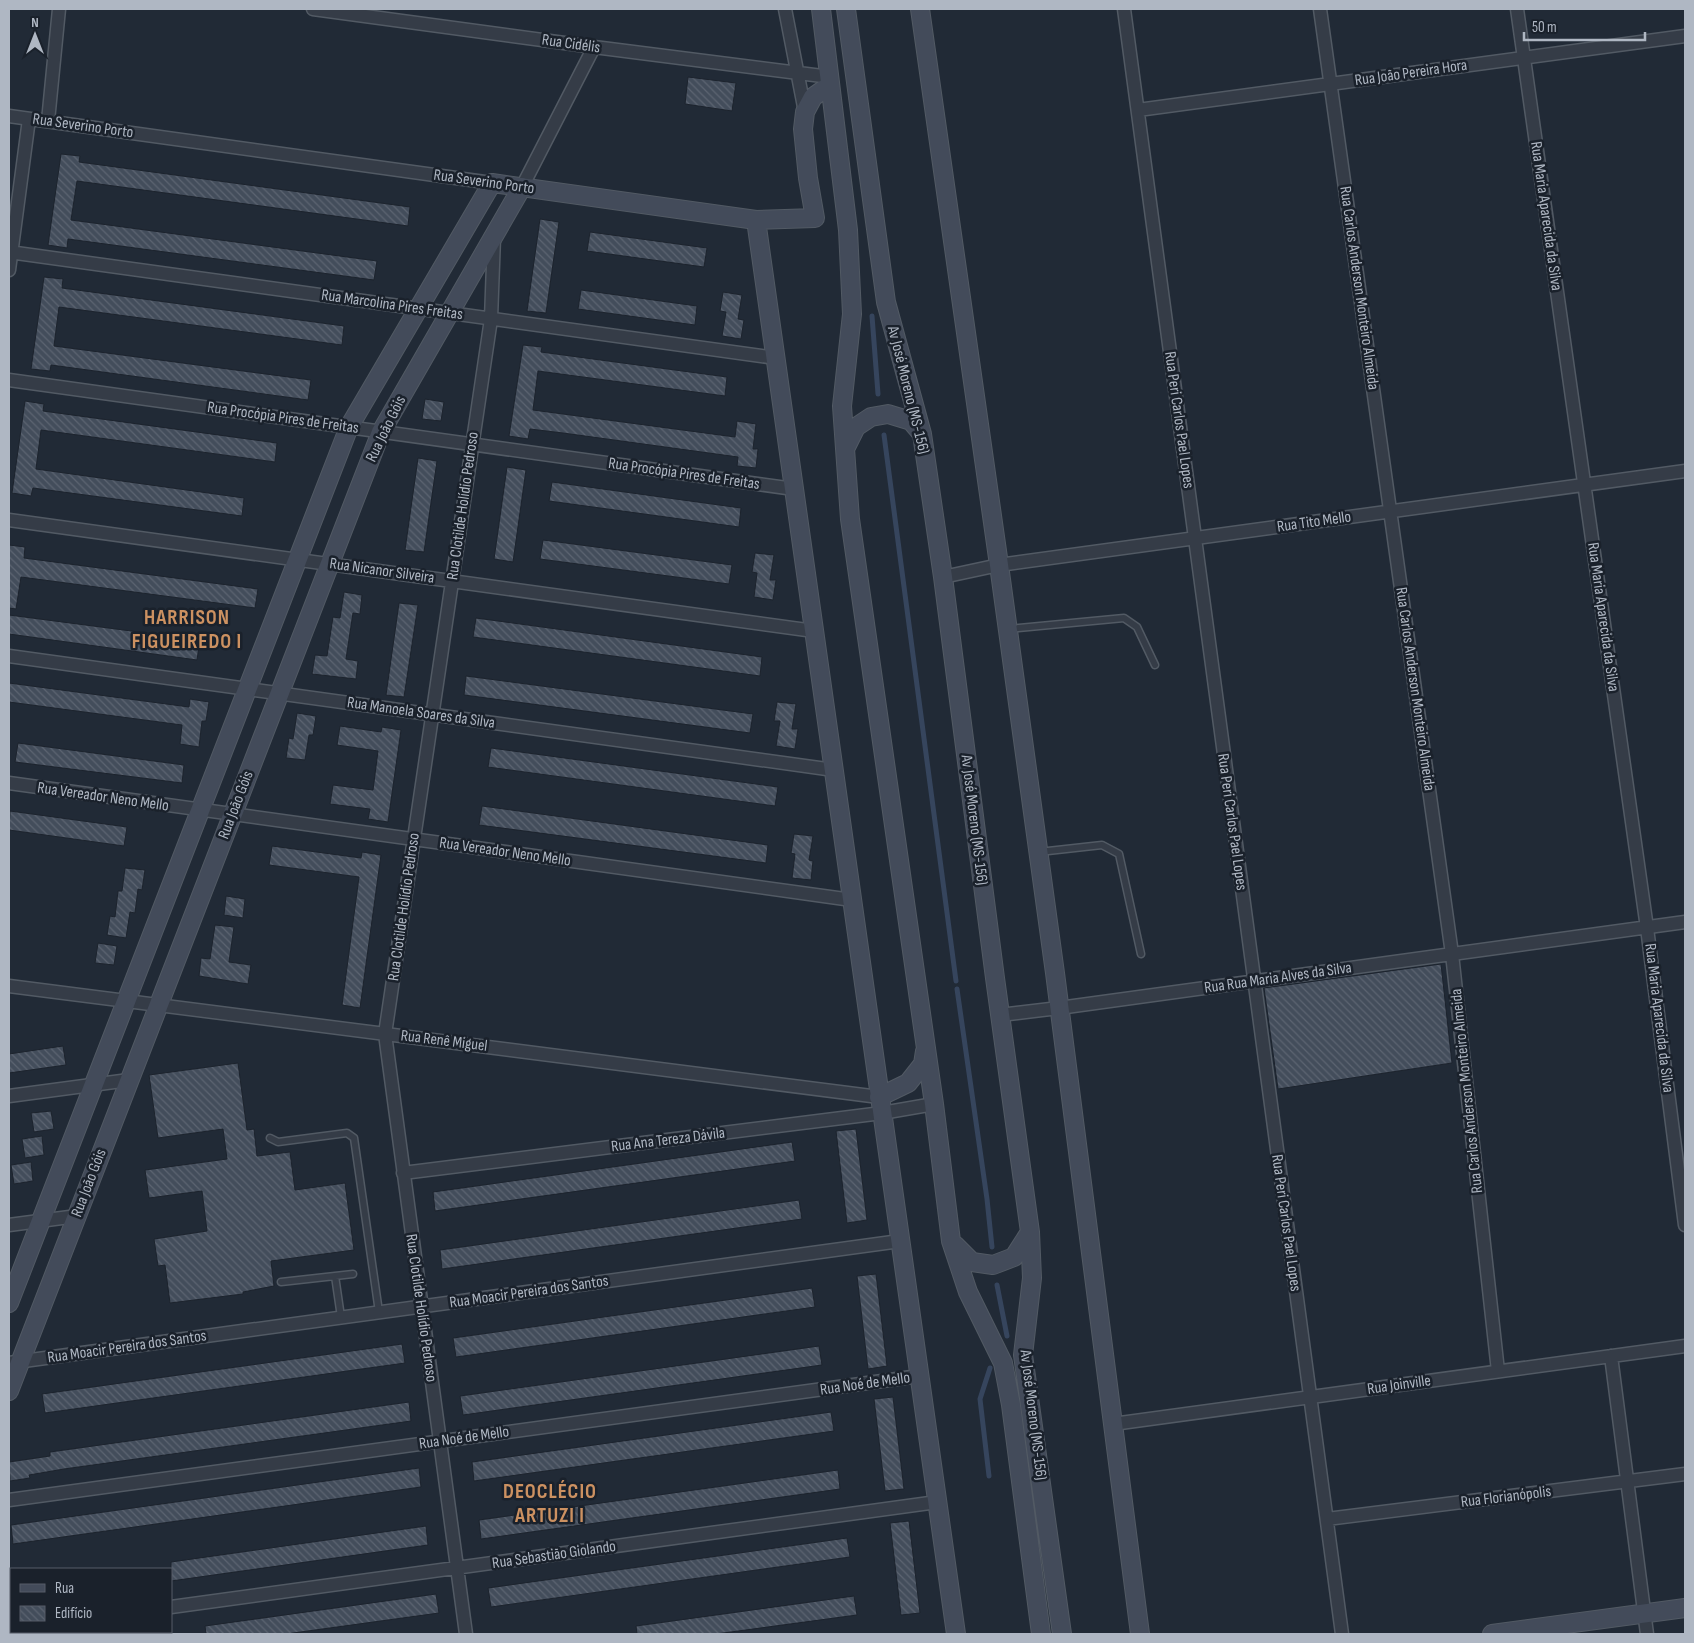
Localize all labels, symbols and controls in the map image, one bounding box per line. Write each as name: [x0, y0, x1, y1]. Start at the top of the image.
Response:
north arrow: [10, 10, 60, 60]
scale bar: [1524, 10, 1645, 42]
text: N: [31, 14, 39, 31]
text: 50 m: [1532, 18, 1557, 37]
street label: Rua Cidélis: [541, 31, 602, 58]
street label: Rua João Pereira Hora: [1354, 56, 1468, 90]
street label: Rua Severino Porto: [31, 110, 135, 142]
street label: Rua Maria Aparecida da Silva: [1526, 140, 1566, 292]
street label: Rua Severino Porto: [432, 166, 536, 198]
street label: Rua Carlos Anderson Monteiro Almeida: [1335, 185, 1383, 391]
street label: Rua Marcolina Pires Freitas: [320, 286, 464, 324]
street label: Av José Moreno (MS-156): [883, 323, 933, 456]
street label: Rua Peri Carlos Pael Lopes: [1160, 350, 1198, 490]
street label: Rua João Góis: [362, 393, 410, 465]
street label: Rua Procópia Pires de Freitas: [206, 398, 360, 438]
street label: Rua Clotilde Holídio Pedroso: [443, 431, 483, 581]
street label: Rua Procópia Pires de Freitas: [607, 454, 761, 494]
street label: Rua Tito Mello: [1276, 507, 1352, 537]
street label: Rua Maria Aparecida da Silva: [1583, 541, 1623, 693]
street label: Rua Nicanor Silveira: [328, 554, 436, 588]
street label: Rua Carlos Anderson Monteiro Almeida: [1391, 586, 1439, 792]
district label: HARRISON FIGUEIREDO I: [132, 605, 242, 654]
street label: Rua Manoela Soares da Silva: [346, 693, 496, 733]
street label: Rua Peri Carlos Pael Lopes: [1213, 752, 1251, 892]
street label: Av José Moreno (MS-156): [956, 753, 991, 886]
street label: Rua João Góis: [214, 768, 258, 842]
street label: Rua Vereador Neno Mello: [36, 778, 170, 816]
street label: Rua Clotilde Holídio Pedroso: [384, 832, 424, 982]
street label: Rua Vereador Neno Mello: [438, 833, 572, 871]
street label: Rua Maria Aparecida da Silva: [1640, 942, 1678, 1094]
street label: Rua Rua Maria Alves da Silva: [1203, 958, 1353, 998]
street label: Rua Carlos Anderson Monteiro Almeida: [1447, 988, 1487, 1194]
street label: Rua Renê Miguel: [400, 1026, 488, 1056]
street label: Rua Ana Tereza Dávila: [610, 1124, 726, 1156]
street label: Rua João Góis: [67, 1146, 111, 1220]
street label: Rua Peri Carlos Pael Lopes: [1267, 1153, 1305, 1293]
street label: Rua Clotilde Holídio Pedroso: [401, 1233, 441, 1383]
street label: Rua Moacir Pereira dos Santos: [448, 1271, 610, 1313]
street label: Rua Moacir Pereira dos Santos: [46, 1326, 208, 1368]
street label: Av José Moreno (MS-156): [1015, 1348, 1050, 1481]
street label: Rua Noé de Mello: [819, 1368, 911, 1400]
street label: Rua Joinville: [1366, 1371, 1432, 1399]
street label: Rua Noé de Mello: [418, 1422, 510, 1454]
district label: DEOCLÉCIO ARTUZI I: [503, 1479, 597, 1528]
street label: Rua Florianópolis: [1460, 1482, 1553, 1512]
street label: Rua Sebastião Giolando: [491, 1537, 617, 1573]
legend: [10, 1568, 172, 1633]
text: Rua: [55, 1579, 74, 1598]
text: Edifício: [55, 1604, 92, 1623]

